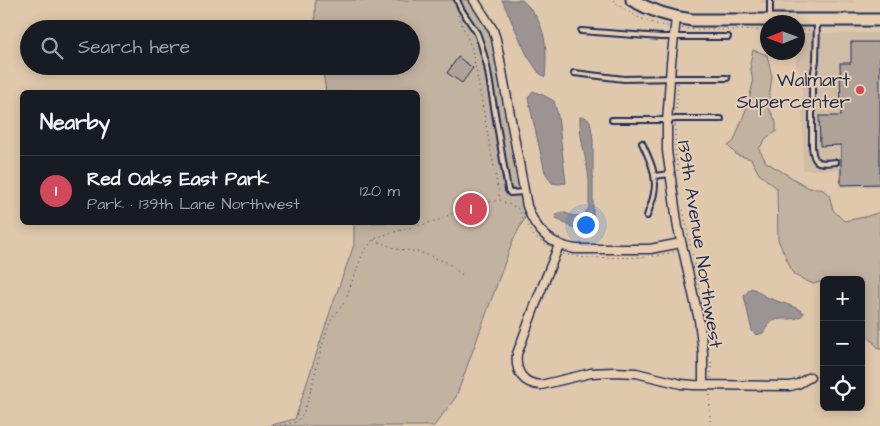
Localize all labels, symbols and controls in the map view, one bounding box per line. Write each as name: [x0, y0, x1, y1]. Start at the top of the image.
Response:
north arrow: [760, 15, 805, 60]
search box: [20, 20, 420, 75]
icon: search: [38, 34, 66, 62]
text: Search here: [78, 34, 190, 61]
place label: Walmart Supercenter: [737, 67, 851, 116]
marker: Walmart Supercenter: [854, 84, 866, 96]
text: Nearby: [40, 108, 110, 137]
street label: 139th Avenue Northwest: [670, 138, 729, 350]
text: Red Oaks East Park: [87, 166, 269, 193]
text: 1: [55, 180, 57, 202]
text: 120 m: [360, 180, 400, 202]
pin: 1: [455, 190, 487, 228]
text: Park · 139th Lane Northwest: [87, 193, 300, 215]
your location: [573, 212, 599, 238]
map controls: [820, 276, 865, 411]
button: +: [820, 276, 865, 321]
button: −: [820, 321, 865, 366]
button: locate: [820, 366, 865, 411]

